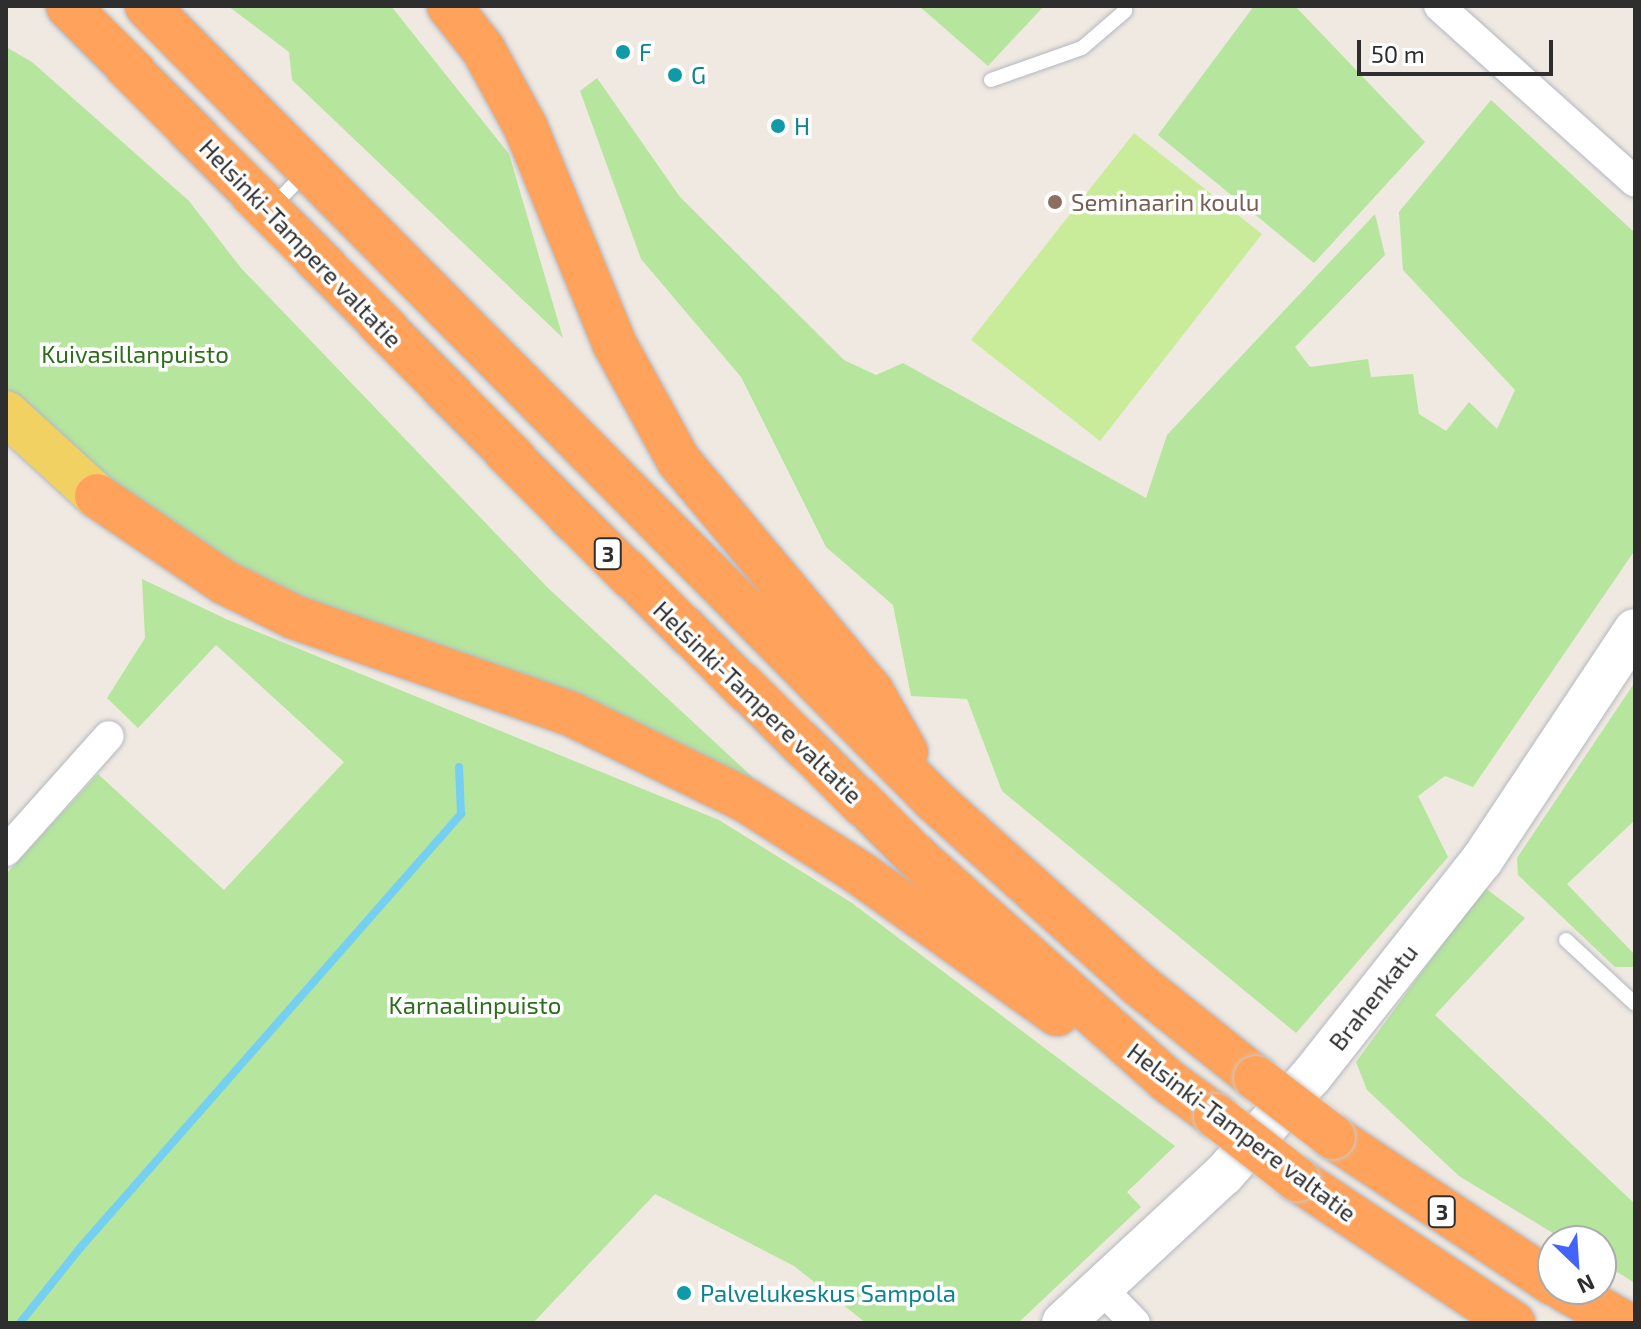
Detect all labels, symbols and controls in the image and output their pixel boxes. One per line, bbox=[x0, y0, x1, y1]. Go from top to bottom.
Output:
scale bar bbox=[1361, 24, 1557, 74]
place label: F bbox=[639, 38, 652, 66]
text: 50 m bbox=[1371, 39, 1425, 68]
marker: F bbox=[614, 43, 632, 61]
place label: G bbox=[691, 61, 706, 89]
marker: G bbox=[666, 66, 684, 84]
place label: H bbox=[794, 112, 810, 140]
marker: H bbox=[769, 117, 787, 135]
street label: Helsinki-Tampere valtatie bbox=[194, 133, 408, 353]
place label: Seminaarin koulu bbox=[1071, 188, 1259, 216]
marker: Seminaarin koulu bbox=[1046, 193, 1064, 211]
park label: Kuivasillanpuisto bbox=[41, 340, 229, 368]
road number: 3 bbox=[592, 536, 624, 572]
street label: Helsinki-Tampere valtatie bbox=[648, 595, 868, 809]
street label: Brahenkatu bbox=[1323, 938, 1423, 1056]
park label: Karnaalinpuisto bbox=[389, 991, 561, 1019]
street label: Helsinki-Tampere valtatie bbox=[1122, 1037, 1362, 1227]
road number: 3 bbox=[1426, 1194, 1458, 1230]
north arrow bbox=[1537, 1225, 1617, 1305]
text: N bbox=[1574, 1270, 1599, 1300]
place label: Palvelukeskus Sampola bbox=[700, 1279, 956, 1307]
marker: Palvelukeskus Sampola bbox=[675, 1284, 693, 1302]

